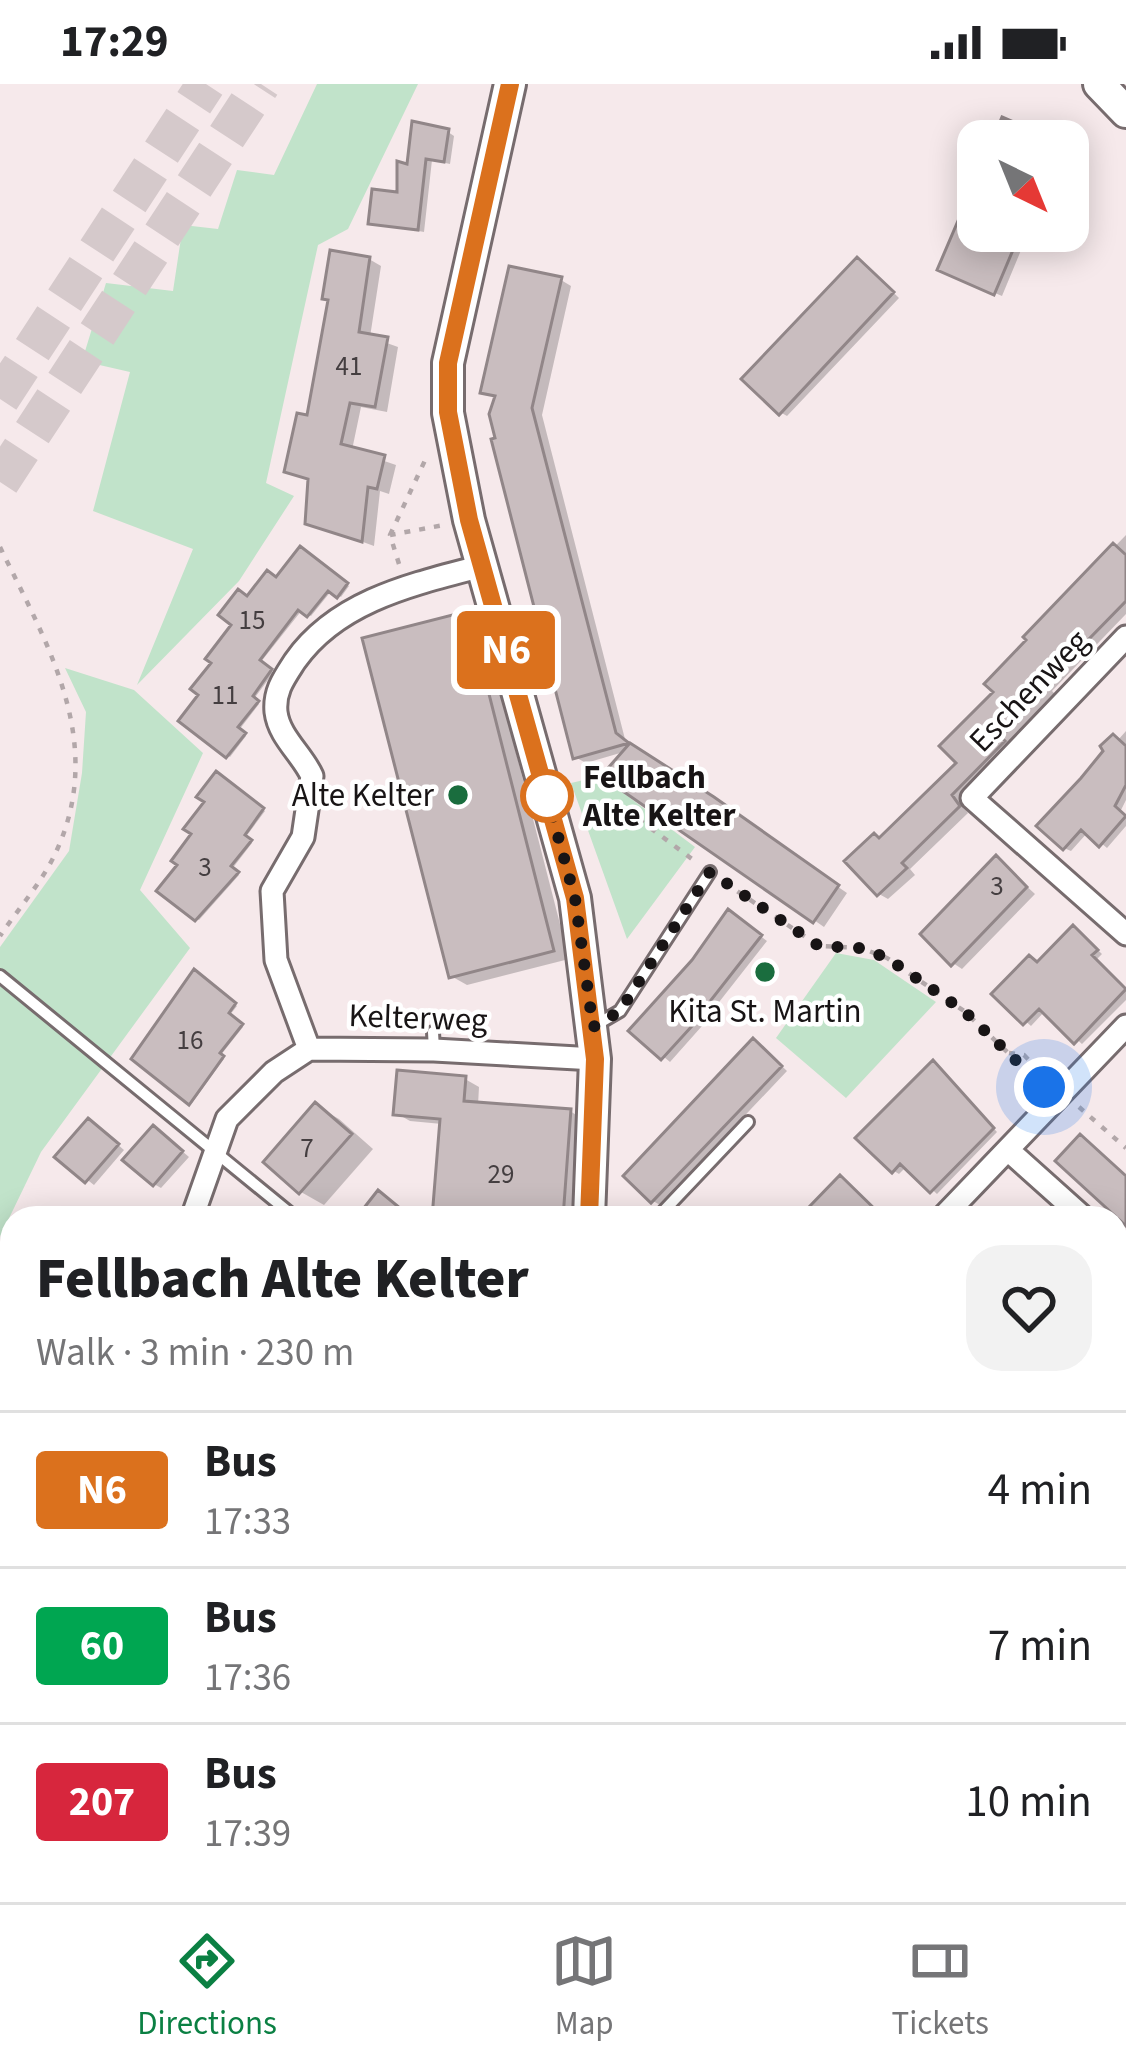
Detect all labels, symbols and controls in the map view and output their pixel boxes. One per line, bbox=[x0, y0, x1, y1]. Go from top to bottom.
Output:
text: 17:29 bbox=[60, 10, 169, 74]
north arrow bbox=[957, 120, 1089, 252]
map controls bbox=[957, 120, 1089, 252]
house number: 41 bbox=[336, 347, 362, 386]
house number: 15 bbox=[239, 601, 265, 640]
line badge: N6 bbox=[452, 611, 560, 689]
street label: Eschenweg bbox=[958, 619, 1100, 763]
text: N6 bbox=[481, 620, 531, 680]
house number: 11 bbox=[212, 676, 238, 715]
place label: Fellbach Alte Kelter bbox=[582, 754, 736, 839]
marker: Fellbach Alte Kelter bbox=[522, 771, 572, 821]
place label: Alte Kelter bbox=[292, 772, 435, 819]
marker: Alte Kelter bbox=[445, 782, 471, 808]
house number: 3 bbox=[198, 848, 212, 887]
house number: 3 bbox=[990, 867, 1004, 906]
marker: Kita St. Martin bbox=[752, 959, 778, 985]
place label: Kita St. Martin bbox=[668, 988, 862, 1035]
street label: Kelterweg bbox=[348, 992, 489, 1044]
house number: 16 bbox=[177, 1021, 203, 1060]
your location bbox=[1014, 1057, 1074, 1117]
house number: 7 bbox=[300, 1129, 314, 1168]
house number: 29 bbox=[488, 1155, 514, 1194]
text: Fellbach Alte Kelter bbox=[36, 1239, 529, 1320]
button: heart bbox=[966, 1245, 1092, 1371]
text: Walk · 3 min · 230 m bbox=[36, 1325, 354, 1381]
text: Bus bbox=[204, 1430, 277, 1494]
text: 4 min bbox=[988, 1458, 1092, 1522]
text: N6 bbox=[77, 1460, 127, 1520]
text: 17:33 bbox=[204, 1494, 291, 1550]
text: Bus bbox=[204, 1586, 277, 1650]
text: 7 min bbox=[988, 1614, 1092, 1678]
text: 60 bbox=[80, 1616, 124, 1676]
text: 17:36 bbox=[204, 1650, 291, 1706]
text: Bus bbox=[204, 1742, 277, 1806]
text: 10 min bbox=[965, 1770, 1092, 1834]
text: 207 bbox=[69, 1772, 135, 1832]
text: 17:39 bbox=[204, 1806, 291, 1862]
tab: Directions bbox=[137, 1928, 277, 2047]
tab: Map bbox=[551, 1928, 617, 2047]
tab: Tickets bbox=[892, 1928, 989, 2047]

